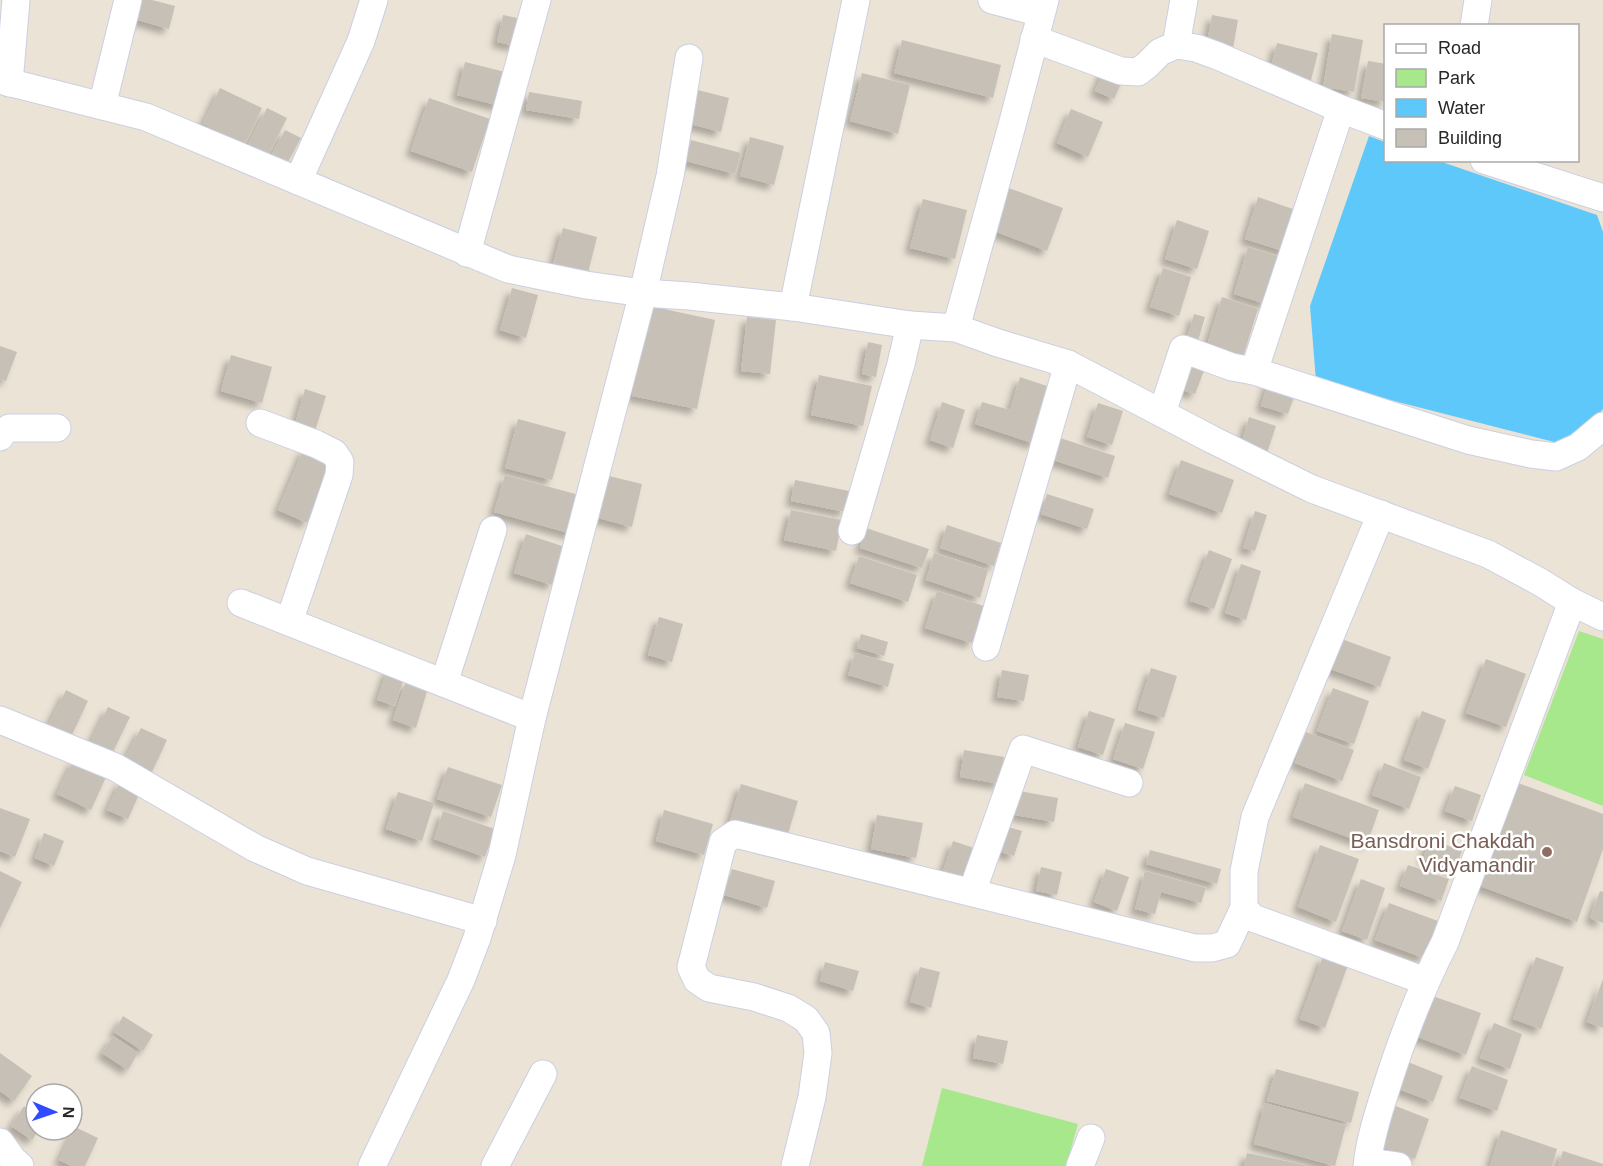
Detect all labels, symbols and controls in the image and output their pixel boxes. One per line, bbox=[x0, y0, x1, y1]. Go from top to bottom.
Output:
legend bbox=[1384, 24, 1579, 162]
text: Road bbox=[1438, 38, 1481, 58]
text: Park bbox=[1438, 68, 1476, 88]
text: Water bbox=[1438, 98, 1485, 118]
text: Building bbox=[1438, 128, 1502, 148]
place label: Bansdroni Chakdah Vidyamandir bbox=[1351, 829, 1535, 876]
marker: Bansdroni Chakdah Vidyamandir bbox=[1540, 845, 1554, 859]
north arrow bbox=[24, 1082, 84, 1142]
text: N bbox=[60, 1106, 77, 1119]

